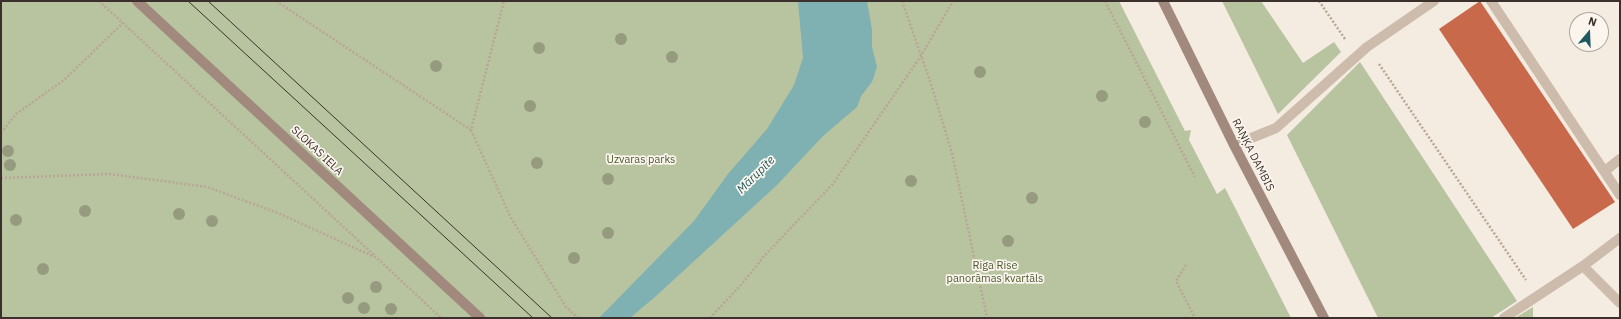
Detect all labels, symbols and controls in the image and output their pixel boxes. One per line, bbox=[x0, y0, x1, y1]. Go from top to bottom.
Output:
north arrow bbox=[1569, 12, 1609, 52]
text: N bbox=[1587, 14, 1599, 30]
street label: RAŅĶA DAMBIS bbox=[1229, 116, 1277, 194]
street label: SLOKAS IELA bbox=[288, 124, 346, 178]
park label: Uzvaras parks bbox=[607, 153, 675, 167]
water label: Mārupīte bbox=[734, 153, 778, 197]
park label: Riga Rise panorāmas kvartāls bbox=[947, 259, 1043, 285]

